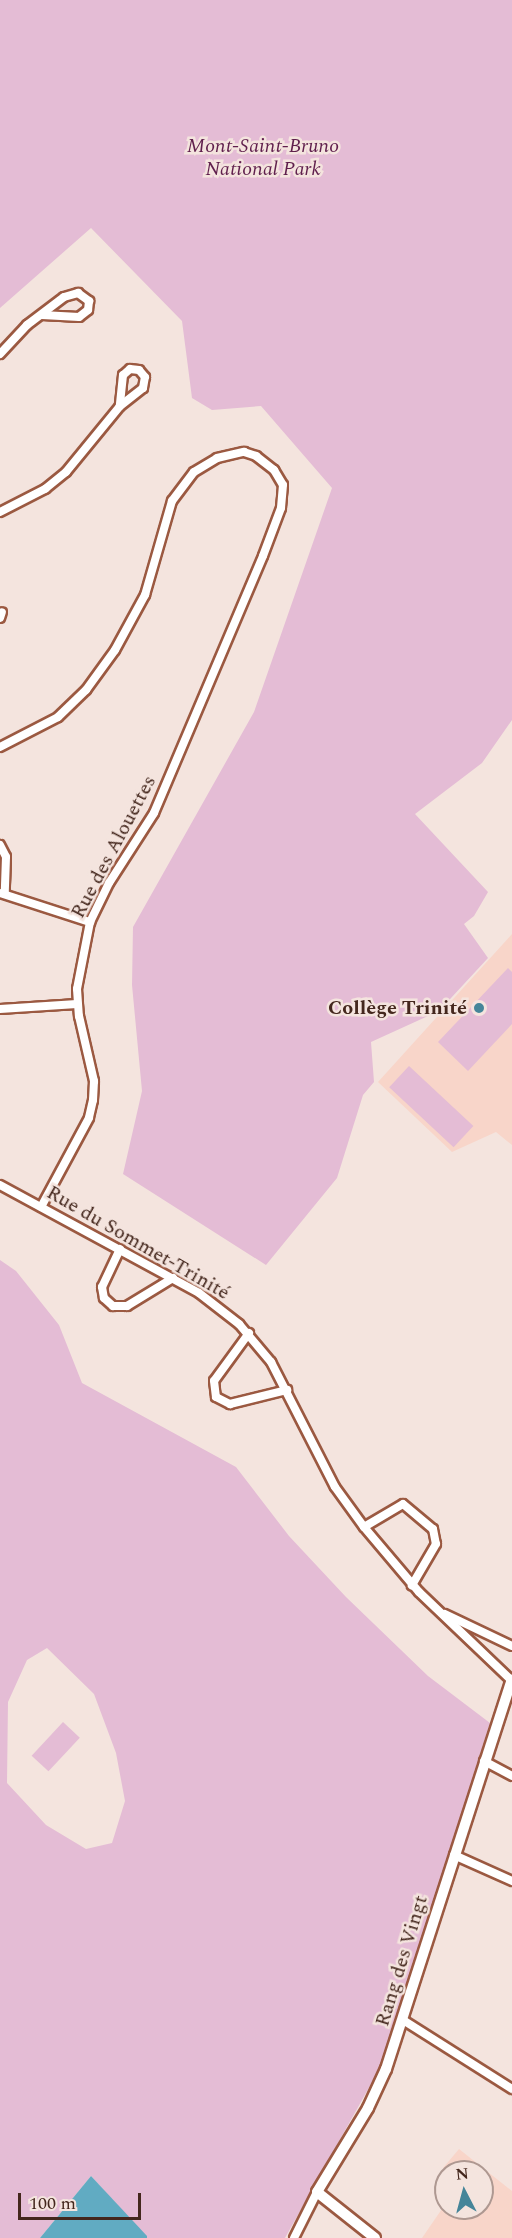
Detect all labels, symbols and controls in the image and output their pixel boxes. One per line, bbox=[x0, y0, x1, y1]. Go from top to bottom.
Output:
park label: Mont-Saint-Bruno National Park bbox=[187, 134, 339, 181]
street label: Rue des Alouettes bbox=[66, 771, 162, 923]
place label: Collège Trinité bbox=[328, 996, 467, 1020]
marker: Collège Trinité bbox=[472, 1001, 486, 1015]
street label: Rue du Sommet-Trinité bbox=[42, 1181, 234, 1305]
street label: Rang des Vingt bbox=[371, 1893, 433, 2029]
north arrow bbox=[434, 2160, 494, 2220]
text: N bbox=[455, 2161, 470, 2187]
scale bar bbox=[21, 2181, 144, 2219]
text: 100 m bbox=[29, 2190, 76, 2217]

